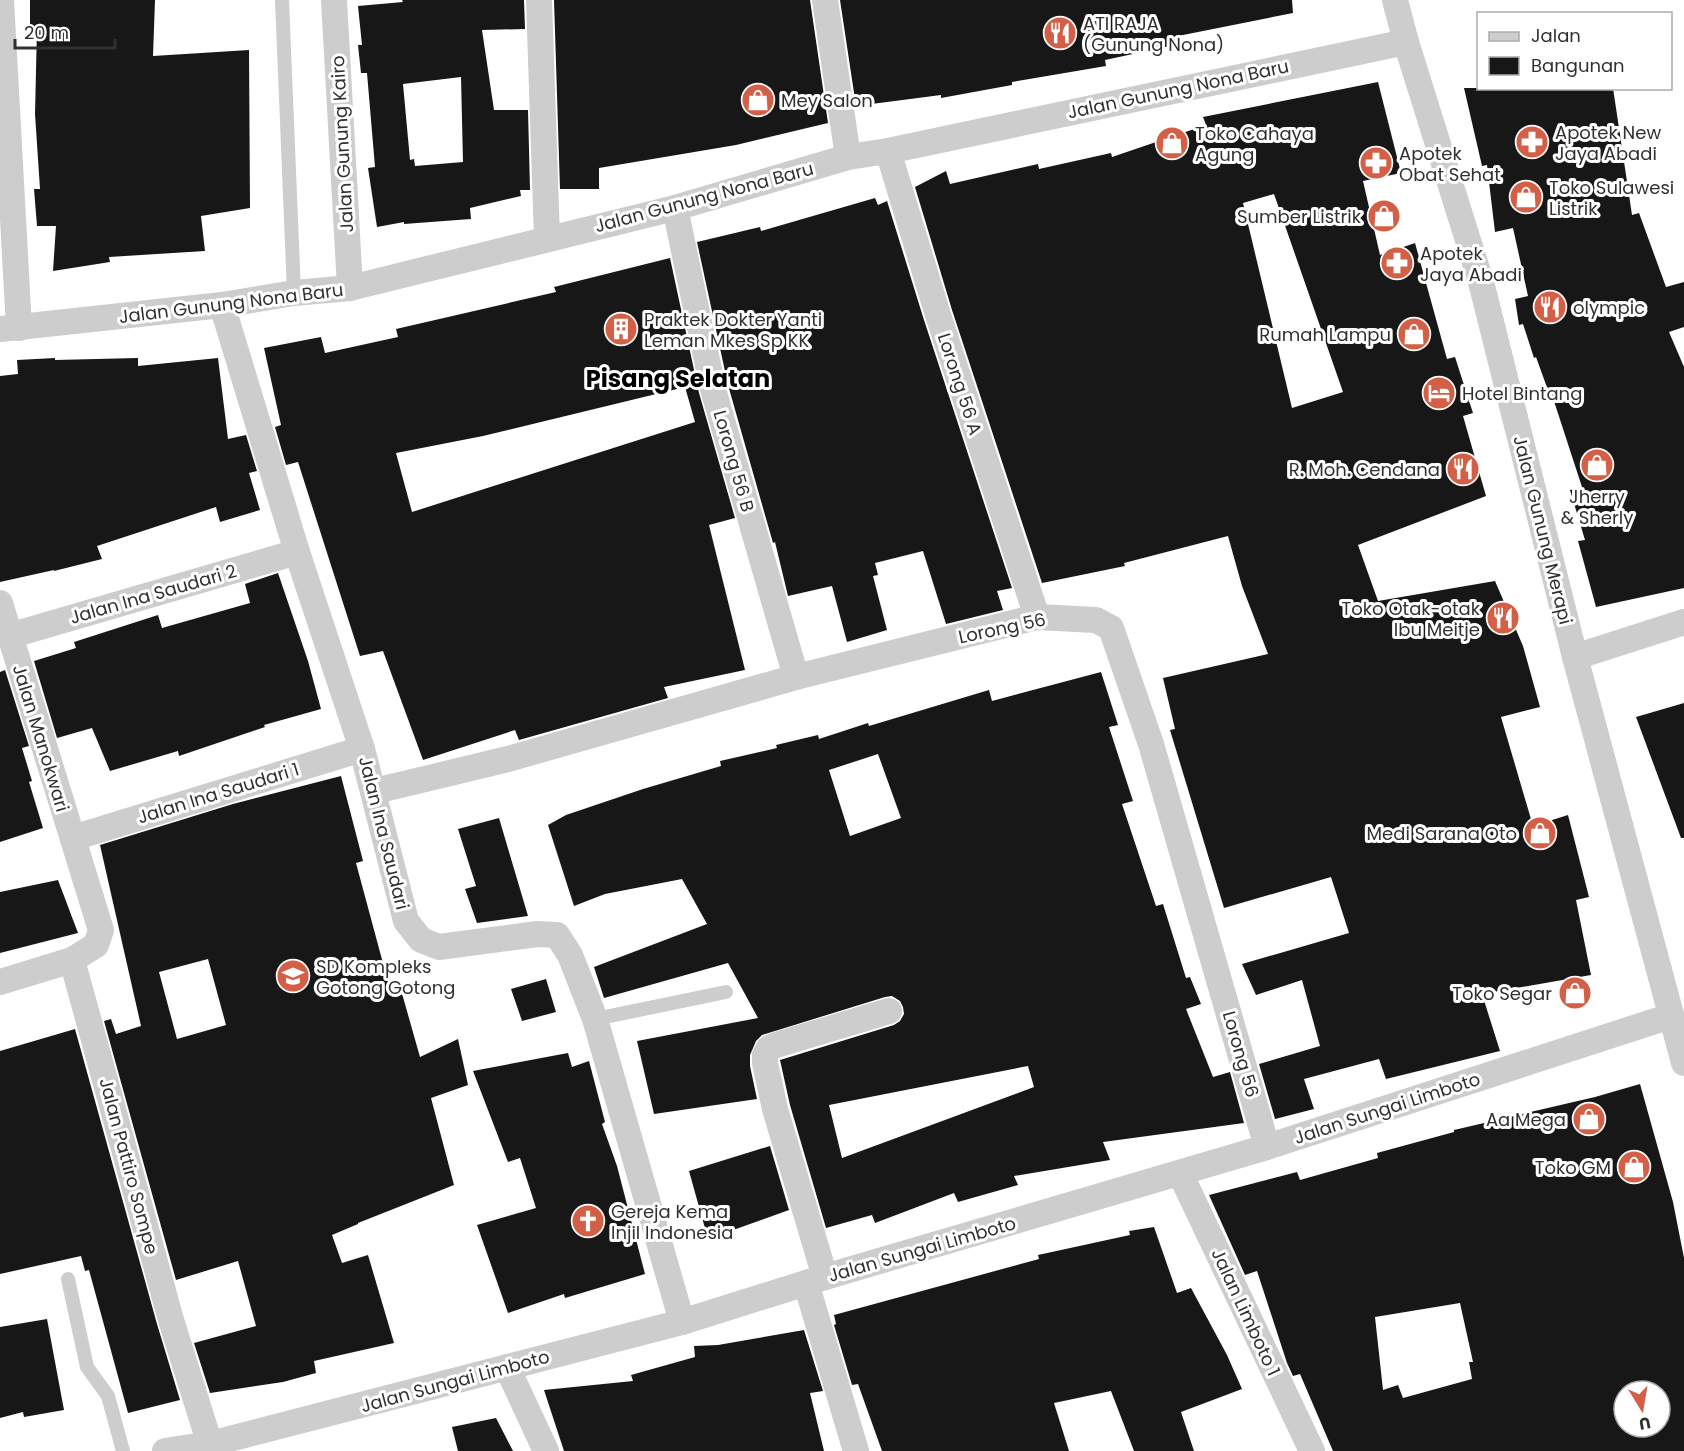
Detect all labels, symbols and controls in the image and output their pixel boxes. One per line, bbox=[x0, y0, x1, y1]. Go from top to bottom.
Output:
place label: ATI RAJA (Gunung Nona) bbox=[1083, 11, 1224, 57]
scale bar bbox=[15, 12, 116, 50]
legend bbox=[1477, 12, 1672, 90]
restaurant icon: ATI RAJA (Gunung Nona) bbox=[1042, 15, 1078, 51]
text: 20 m bbox=[24, 20, 69, 45]
text: Jalan bbox=[1531, 23, 1581, 48]
street label: Jalan Gunung Nona Baru bbox=[1065, 53, 1291, 125]
text: Bangunan bbox=[1531, 53, 1625, 78]
street label: Jalan Gunung Kairo bbox=[325, 55, 359, 233]
shop icon: Mey Salon bbox=[740, 82, 776, 118]
place label: Mey Salon bbox=[781, 88, 873, 113]
place label: Apotek New Jaya Abadi bbox=[1555, 120, 1661, 166]
place label: Toko Cahaya Agung bbox=[1195, 121, 1314, 167]
pharmacy icon: Apotek New Jaya Abadi bbox=[1514, 124, 1550, 160]
shop icon: Toko Cahaya Agung bbox=[1154, 125, 1190, 161]
place label: Apotek Obat Sehat bbox=[1399, 141, 1501, 187]
pharmacy icon: Apotek Obat Sehat bbox=[1358, 145, 1394, 181]
street label: Jalan Gunung Nona Baru bbox=[592, 156, 816, 238]
place label: Toko Sulawesi Listrik bbox=[1549, 175, 1674, 221]
shop icon: Toko Sulawesi Listrik bbox=[1508, 179, 1544, 215]
shop icon: Sumber Listrik bbox=[1366, 198, 1402, 234]
place label: Sumber Listrik bbox=[1237, 204, 1362, 229]
place label: Apotek Jaya Abadi bbox=[1420, 241, 1522, 287]
pharmacy icon: Apotek Jaya Abadi bbox=[1379, 245, 1415, 281]
street label: Jalan Gunung Nona Baru bbox=[117, 277, 345, 329]
restaurant icon: olympic bbox=[1532, 289, 1568, 325]
place label: olympic bbox=[1573, 295, 1645, 320]
place label: Praktek Dokter Yanti Leman Mkes Sp KK bbox=[644, 307, 822, 353]
building icon: Praktek Dokter Yanti Leman Mkes Sp KK bbox=[603, 311, 639, 347]
shop icon: Rumah Lampu bbox=[1396, 316, 1432, 352]
place label: Rumah Lampu bbox=[1259, 322, 1391, 347]
street label: Lorong 56 A bbox=[932, 330, 988, 438]
district label: Pisang Selatan bbox=[586, 362, 770, 395]
hotel icon: Hotel Bintang bbox=[1421, 375, 1457, 411]
place label: Hotel Bintang bbox=[1462, 381, 1582, 406]
street label: Lorong 56 B bbox=[708, 407, 760, 515]
street label: Jalan Gunung Merapi bbox=[1507, 433, 1579, 627]
shop icon: Jherry & Sherly bbox=[1579, 447, 1615, 483]
restaurant icon: R. Moh. Cendana bbox=[1445, 451, 1481, 487]
place label: R. Moh. Cendana bbox=[1289, 457, 1440, 482]
place label: Jherry & Sherly bbox=[1561, 484, 1633, 530]
street label: Jalan Ina Saudari 2 bbox=[67, 558, 239, 630]
place label: Toko Otak-otak Ibu Meitje bbox=[1342, 596, 1481, 642]
restaurant icon: Toko Otak-otak Ibu Meitje bbox=[1485, 600, 1521, 636]
street label: Lorong 56 bbox=[956, 607, 1048, 649]
street label: Jalan Manokwari bbox=[7, 661, 75, 815]
street label: Jalan Ina Saudari bbox=[353, 754, 415, 912]
street label: Jalan Ina Saudari 1 bbox=[134, 757, 302, 829]
shop icon: Medi Sarana Oto bbox=[1522, 815, 1558, 851]
place label: Medi Sarana Oto bbox=[1367, 821, 1517, 846]
place label: SD Kompleks Gotong Gotong bbox=[316, 954, 455, 1000]
school or university icon: SD Kompleks Gotong Gotong bbox=[275, 958, 311, 994]
shop icon: Toko Segar bbox=[1557, 975, 1593, 1011]
place label: Toko Segar bbox=[1452, 981, 1552, 1006]
street label: Lorong 56 bbox=[1217, 1008, 1265, 1100]
street label: Jalan Sungai Limboto bbox=[1291, 1066, 1483, 1150]
street label: Jalan Pattiro Sompe bbox=[93, 1075, 165, 1257]
shop icon: Aa Mega bbox=[1571, 1101, 1607, 1137]
place label: Aa Mega bbox=[1486, 1107, 1566, 1132]
shop icon: Toko GM bbox=[1616, 1149, 1652, 1185]
place label: Toko GM bbox=[1535, 1155, 1611, 1180]
place label: Gereja Kema Injil Indonesia bbox=[611, 1199, 733, 1245]
church icon: Gereja Kema Injil Indonesia bbox=[570, 1203, 606, 1239]
street label: Jalan Sungai Limboto bbox=[825, 1210, 1019, 1288]
street label: Jalan Limboto 1 bbox=[1206, 1244, 1286, 1380]
street label: Jalan Sungai Limboto bbox=[358, 1344, 552, 1418]
north arrow bbox=[1612, 1379, 1672, 1439]
text: U bbox=[1637, 1411, 1652, 1436]

